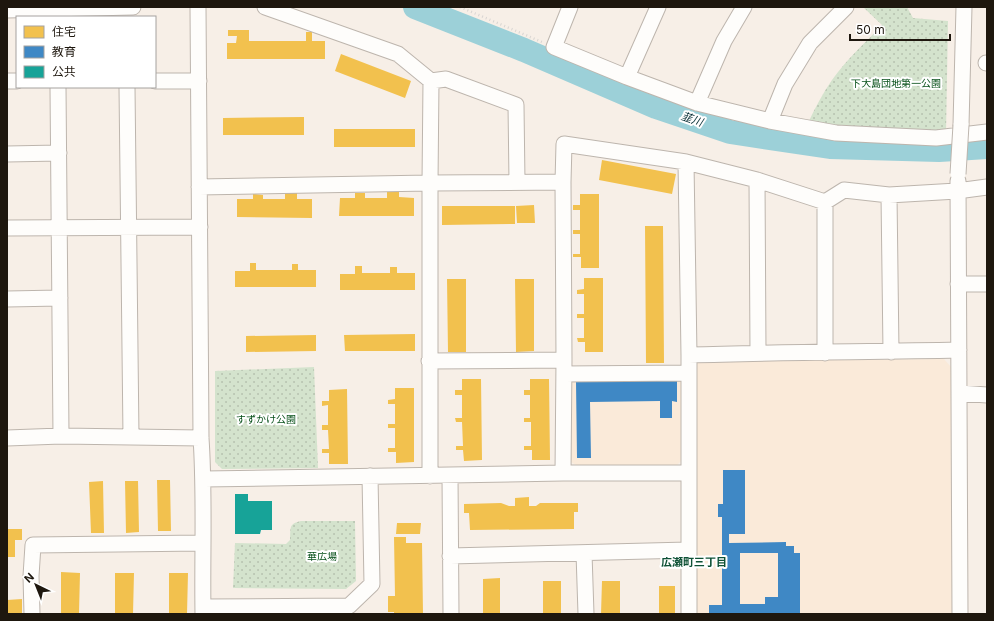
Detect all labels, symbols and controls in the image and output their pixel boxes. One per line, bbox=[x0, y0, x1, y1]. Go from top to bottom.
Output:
legend bbox=[16, 16, 156, 88]
scale bar bbox=[850, 16, 950, 42]
text: 50 m bbox=[856, 22, 885, 37]
text: 住宅 bbox=[52, 24, 76, 39]
text: 教育 bbox=[52, 44, 76, 59]
text: 公共 bbox=[52, 64, 76, 79]
park label: 下大島団地第一公園 bbox=[851, 77, 941, 89]
water label: 韮川 bbox=[679, 109, 706, 130]
park label: すずかけ公園 bbox=[236, 413, 296, 425]
park label: 華広場 bbox=[307, 550, 337, 562]
district label: 広瀬町三丁目 bbox=[661, 555, 727, 569]
north arrow bbox=[16, 565, 56, 605]
text: N bbox=[21, 570, 37, 586]

